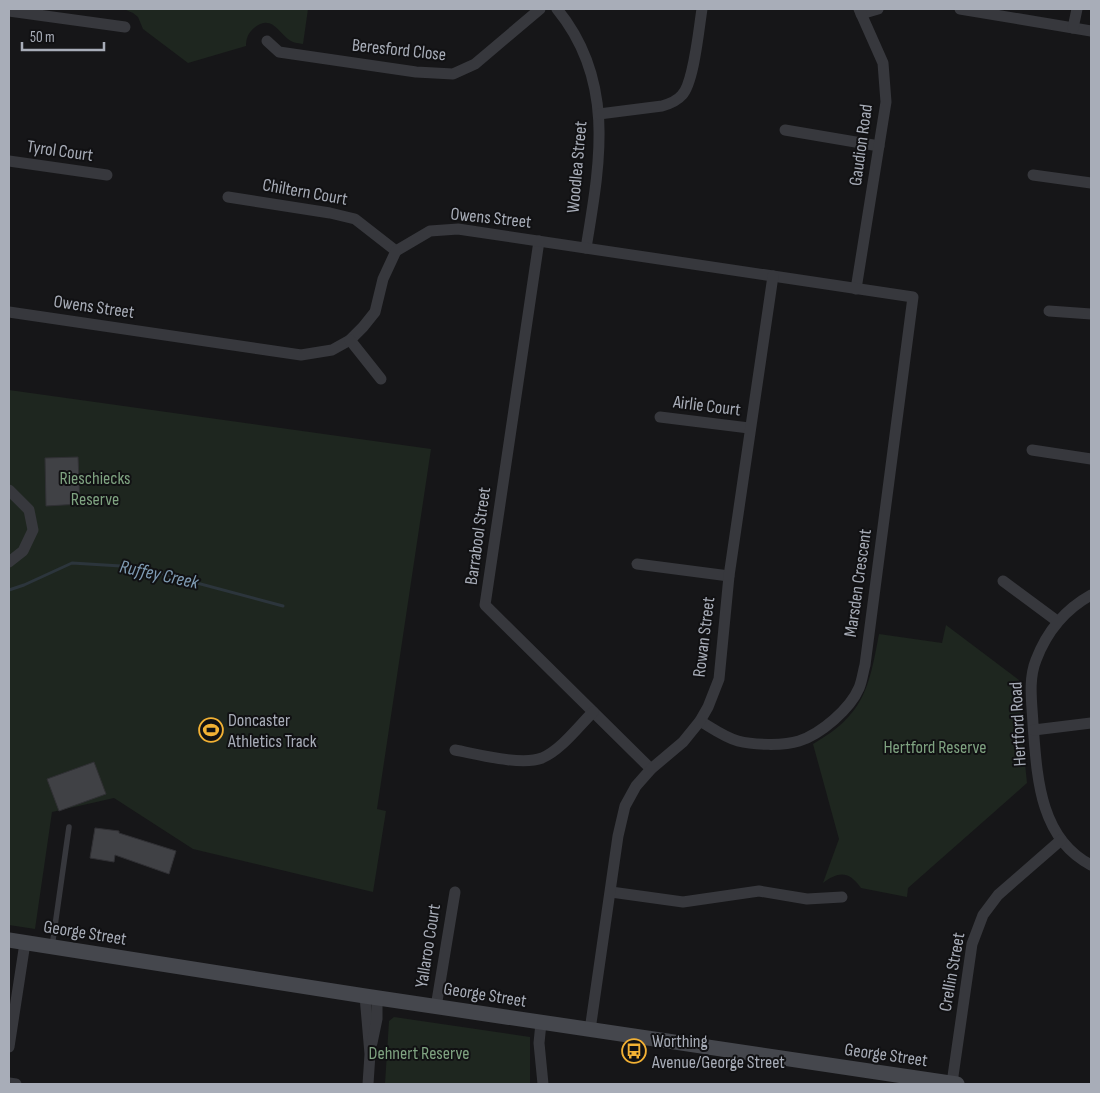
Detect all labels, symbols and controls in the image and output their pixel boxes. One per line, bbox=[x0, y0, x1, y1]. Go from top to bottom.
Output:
scale bar bbox=[22, 20, 105, 52]
text: 50 m bbox=[30, 28, 55, 47]
street label: Beresford Close bbox=[351, 35, 447, 65]
street label: Gaudion Road bbox=[845, 103, 877, 187]
street label: Woodlea Street bbox=[563, 120, 592, 214]
street label: Tyrol Court bbox=[26, 136, 95, 166]
street label: Chiltern Court bbox=[261, 174, 350, 210]
street label: Owens Street bbox=[450, 203, 533, 233]
street label: Owens Street bbox=[52, 291, 136, 323]
street label: Airlie Court bbox=[671, 391, 742, 421]
park label: Rieschiecks Reserve bbox=[59, 468, 131, 510]
street label: Barrabool Street bbox=[461, 485, 495, 586]
street label: Marsden Crescent bbox=[840, 527, 876, 639]
water label: Ruffey Creek bbox=[117, 555, 201, 595]
street label: Rowan Street bbox=[689, 595, 719, 678]
street label: Hertford Road bbox=[1005, 681, 1031, 767]
place label: Doncaster Athletics Track bbox=[227, 710, 317, 752]
sports icon: Doncaster Athletics Track bbox=[198, 717, 224, 743]
park label: Hertford Reserve bbox=[883, 737, 987, 758]
street label: Yallaroo Court bbox=[411, 902, 445, 989]
street label: George Street bbox=[42, 916, 128, 950]
street label: Crellin Street bbox=[935, 930, 969, 1013]
street label: George Street bbox=[442, 978, 528, 1012]
place label: Worthing Avenue/George Street bbox=[651, 1031, 785, 1073]
bus stop icon: Worthing Avenue/George Street bbox=[621, 1038, 647, 1064]
street label: George Street bbox=[843, 1039, 929, 1071]
park label: Dehnert Reserve bbox=[369, 1043, 469, 1064]

